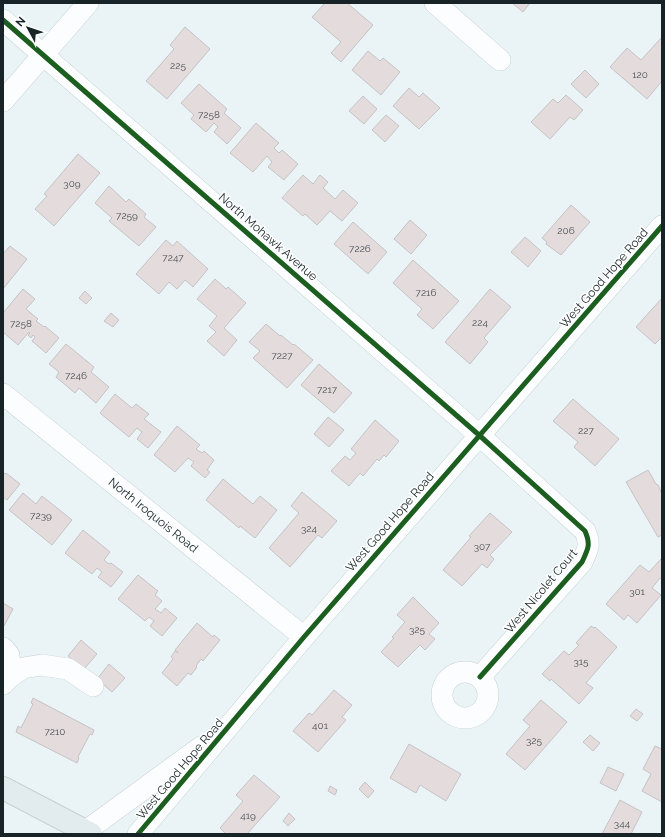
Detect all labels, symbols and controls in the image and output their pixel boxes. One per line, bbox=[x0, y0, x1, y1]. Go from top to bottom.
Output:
north arrow bbox=[8, 8, 48, 48]
text: N bbox=[13, 14, 28, 29]
house number: 225 bbox=[170, 60, 186, 71]
house number: 120 bbox=[632, 69, 648, 80]
house number: 7258 bbox=[198, 109, 220, 120]
house number: 309 bbox=[63, 178, 81, 189]
street label: North Mohawk Avenue bbox=[216, 190, 320, 284]
house number: 7259 bbox=[116, 210, 138, 221]
house number: 206 bbox=[557, 225, 575, 236]
street label: West Good Hope Road bbox=[557, 225, 651, 331]
house number: 7226 bbox=[349, 243, 371, 254]
house number: 7247 bbox=[162, 252, 184, 263]
house number: 7216 bbox=[416, 287, 436, 298]
house number: 224 bbox=[472, 317, 488, 328]
house number: 7258 bbox=[10, 318, 32, 329]
house number: 7227 bbox=[271, 350, 293, 361]
house number: 7246 bbox=[65, 370, 87, 381]
house number: 7217 bbox=[317, 384, 338, 395]
house number: 227 bbox=[578, 425, 595, 436]
street label: West Good Hope Road bbox=[343, 469, 437, 575]
street label: North Iroquois Road bbox=[106, 475, 201, 555]
house number: 7239 bbox=[30, 510, 52, 521]
house number: 324 bbox=[301, 523, 318, 534]
house number: 307 bbox=[474, 541, 491, 552]
street label: West Nicolet Court bbox=[502, 546, 580, 636]
house number: 301 bbox=[629, 586, 646, 597]
house number: 325 bbox=[409, 624, 426, 635]
house number: 315 bbox=[573, 656, 589, 667]
street label: West Good Hope Road bbox=[134, 716, 226, 822]
house number: 401 bbox=[312, 720, 329, 731]
house number: 7210 bbox=[45, 726, 65, 737]
house number: 325 bbox=[526, 735, 543, 746]
house number: 419 bbox=[240, 810, 256, 821]
house number: 344 bbox=[614, 818, 631, 829]

